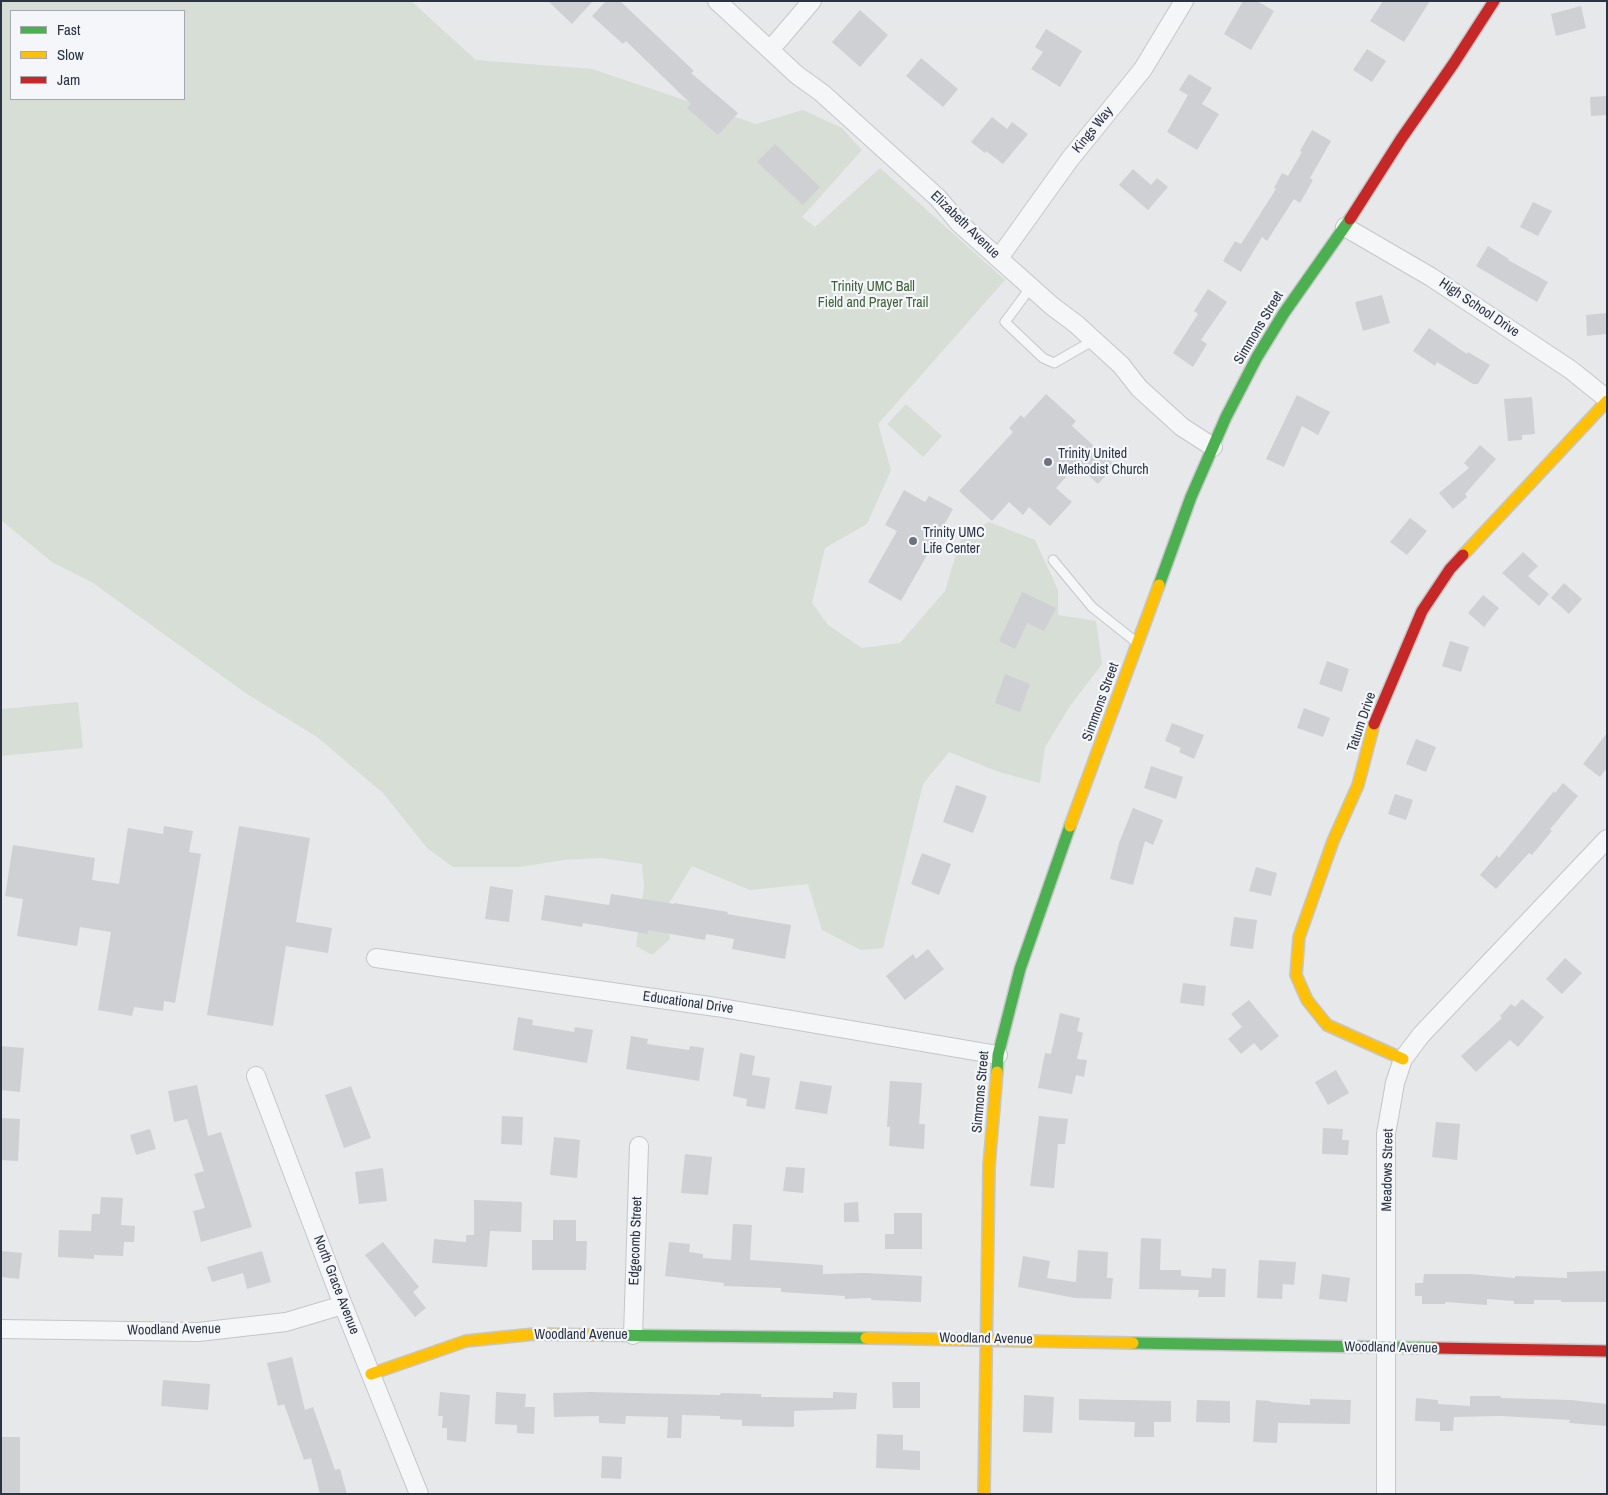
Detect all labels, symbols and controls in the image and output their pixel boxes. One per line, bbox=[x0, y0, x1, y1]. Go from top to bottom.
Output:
legend bbox=[10, 10, 185, 100]
text: Fast bbox=[57, 19, 80, 40]
text: Slow bbox=[57, 44, 84, 65]
text: Jam bbox=[57, 69, 80, 90]
street label: Kings Way bbox=[1069, 103, 1117, 157]
street label: Elizabeth Avenue bbox=[927, 188, 1003, 262]
street label: High School Drive bbox=[1436, 275, 1522, 341]
park label: Trinity UMC Ball Field and Prayer Trail bbox=[818, 279, 928, 312]
street label: Simmons Street bbox=[1231, 288, 1287, 368]
place label: Trinity United Methodist Church bbox=[1058, 446, 1149, 478]
marker: Trinity United Methodist Church bbox=[1042, 456, 1054, 468]
place label: Trinity UMC Life Center bbox=[923, 525, 984, 558]
marker: Trinity UMC Life Center bbox=[907, 535, 919, 547]
street label: Simmons Street bbox=[1079, 660, 1123, 744]
street label: Tatum Drive bbox=[1344, 690, 1380, 754]
street label: Educational Drive bbox=[642, 988, 734, 1018]
street label: Simmons Street bbox=[969, 1050, 993, 1134]
street label: Meadows Street bbox=[1379, 1128, 1397, 1212]
street label: Edgecomb Street bbox=[626, 1196, 646, 1286]
street label: North Grace Avenue bbox=[309, 1233, 363, 1337]
street label: Woodland Avenue bbox=[127, 1321, 221, 1339]
street label: Woodland Avenue bbox=[534, 1327, 628, 1343]
street label: Woodland Avenue bbox=[939, 1330, 1033, 1348]
street label: Woodland Avenue bbox=[1344, 1339, 1438, 1357]

